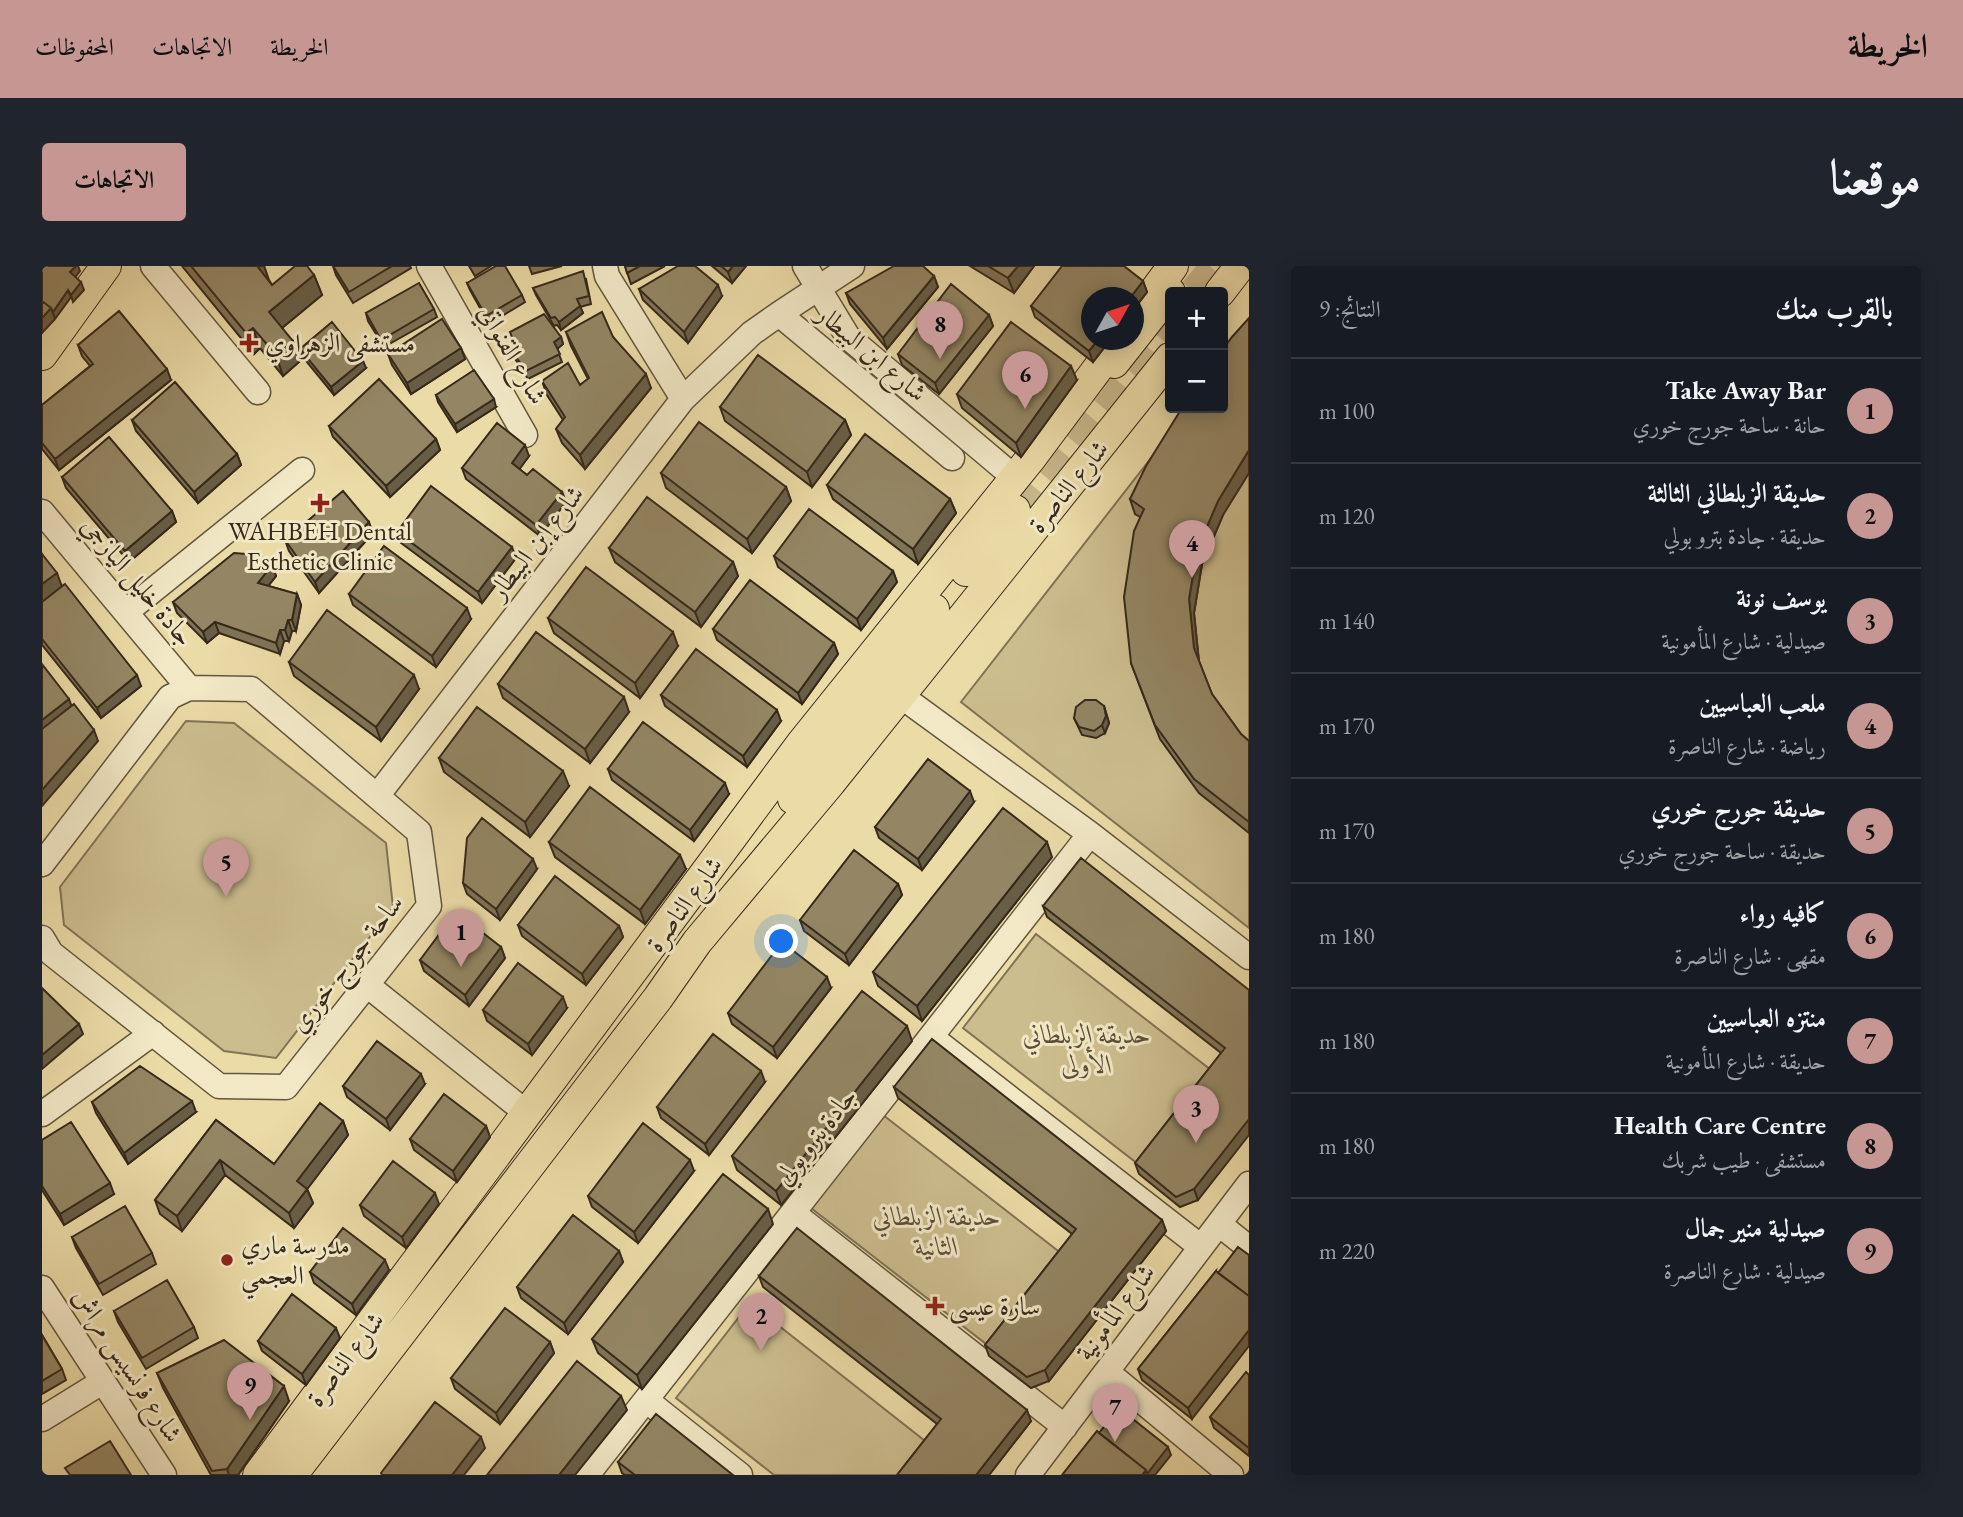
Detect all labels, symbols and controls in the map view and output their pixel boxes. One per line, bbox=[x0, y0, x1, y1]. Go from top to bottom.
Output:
text: الخريطة bbox=[1848, 24, 1928, 67]
text: المحفوظات bbox=[35, 31, 114, 62]
text: الاتجاهات bbox=[152, 31, 232, 62]
text: الخريطة bbox=[270, 31, 329, 62]
button: الاتجاهات bbox=[42, 143, 186, 221]
text: موقعنا bbox=[1829, 145, 1921, 209]
north arrow bbox=[1081, 287, 1144, 350]
map controls bbox=[1165, 287, 1228, 413]
button: + bbox=[1165, 287, 1228, 350]
text: بالقرب منك bbox=[1775, 289, 1893, 328]
text: النتائج: 9 bbox=[1319, 294, 1381, 324]
street label: شارع ابن البيطار bbox=[804, 295, 934, 413]
street label: شارع القنواتي bbox=[466, 298, 555, 413]
pin: 8 bbox=[917, 301, 963, 359]
place label: مستشفى الزهراوي bbox=[265, 326, 415, 364]
marker: مستشفى الزهراوي bbox=[239, 333, 259, 353]
button: − bbox=[1165, 350, 1228, 413]
pin: 6 bbox=[1002, 351, 1048, 409]
text: Take Away Bar bbox=[1665, 373, 1826, 407]
text: 100 m bbox=[1319, 396, 1375, 426]
text: 1 bbox=[1864, 396, 1876, 426]
text: حانة · ساحة جورج خوري bbox=[1633, 410, 1826, 440]
street label: شارع الناصرة bbox=[1020, 432, 1120, 543]
text: حديقة الزبلطاني الثالثة bbox=[1647, 476, 1826, 510]
street label: شارع إبن البيطار bbox=[479, 478, 595, 612]
marker: WAHBEH Dental Esthetic Clinic bbox=[310, 493, 330, 513]
text: 120 m bbox=[1319, 501, 1375, 531]
text: 2 bbox=[1864, 501, 1876, 531]
street label: جادة خليل اليازجي bbox=[70, 509, 202, 656]
place label: WAHBEH Dental Esthetic Clinic bbox=[228, 514, 412, 578]
pin: 4 bbox=[1169, 520, 1215, 578]
text: حديقة · جادة بترو بولي bbox=[1663, 521, 1826, 551]
text: يوسف نونة bbox=[1736, 581, 1826, 615]
text: 140 m bbox=[1319, 606, 1375, 636]
text: 3 bbox=[1864, 606, 1876, 636]
text: صيدلية · شارع المأمونية bbox=[1661, 626, 1826, 656]
text: ملعب العباسيين bbox=[1699, 686, 1826, 720]
text: 170 m bbox=[1319, 711, 1375, 741]
text: 4 bbox=[1864, 711, 1876, 741]
text: رياضة · شارع الناصرة bbox=[1668, 731, 1826, 761]
text: حديقة جورج خوري bbox=[1651, 791, 1826, 825]
text: 170 m bbox=[1319, 816, 1375, 846]
text: 5 bbox=[1864, 816, 1876, 846]
text: حديقة · ساحة جورج خوري bbox=[1618, 836, 1826, 866]
pin: 5 bbox=[203, 839, 249, 897]
street label: شارع الناصرة bbox=[638, 849, 734, 962]
street label: ساحة جورج خوري bbox=[281, 887, 416, 1043]
text: كافيه رواء bbox=[1740, 896, 1826, 930]
pin: 1 bbox=[438, 909, 484, 967]
text: 180 m bbox=[1319, 921, 1375, 951]
text: 6 bbox=[1864, 921, 1876, 951]
your location bbox=[764, 924, 798, 958]
text: مقهى · شارع الناصرة bbox=[1674, 941, 1826, 971]
text: منتزه العباسيين bbox=[1707, 1001, 1826, 1035]
park label: حديقة الزبلطاني الأولى bbox=[1023, 1017, 1151, 1081]
text: 180 m bbox=[1319, 1026, 1375, 1056]
text: 7 bbox=[1864, 1026, 1876, 1056]
text: حديقة · شارع المأمونية bbox=[1666, 1046, 1826, 1076]
street label: جادة بترو بولي bbox=[766, 1080, 868, 1195]
pin: 3 bbox=[1173, 1085, 1219, 1143]
text: Health Care Centre bbox=[1614, 1108, 1826, 1142]
text: 180 m bbox=[1319, 1131, 1375, 1161]
text: 8 bbox=[1864, 1131, 1876, 1161]
text: مستشفى · طيب شربك bbox=[1661, 1145, 1826, 1175]
park label: حديقة الزبلطاني الثانية bbox=[873, 1199, 1001, 1263]
text: صيدلية منير جمال bbox=[1685, 1211, 1826, 1245]
place label: مدرسة ماري العجمي bbox=[241, 1228, 350, 1300]
text: 220 m bbox=[1319, 1236, 1375, 1266]
text: 9 bbox=[1864, 1236, 1876, 1266]
marker: مدرسة ماري العجمي bbox=[219, 1252, 235, 1268]
street label: شارع المأمونية bbox=[1067, 1256, 1167, 1370]
text: صيدلية · شارع الناصرة bbox=[1663, 1256, 1826, 1286]
street label: شارع فرنسيس مراش bbox=[61, 1281, 191, 1452]
place label: سارة عيسى bbox=[949, 1289, 1040, 1325]
pin: 2 bbox=[738, 1293, 784, 1351]
marker: سارة عيسى bbox=[927, 1298, 943, 1314]
street label: شارع الناصرة bbox=[298, 1305, 396, 1416]
pin: 9 bbox=[227, 1362, 273, 1420]
pin: 7 bbox=[1092, 1384, 1138, 1442]

